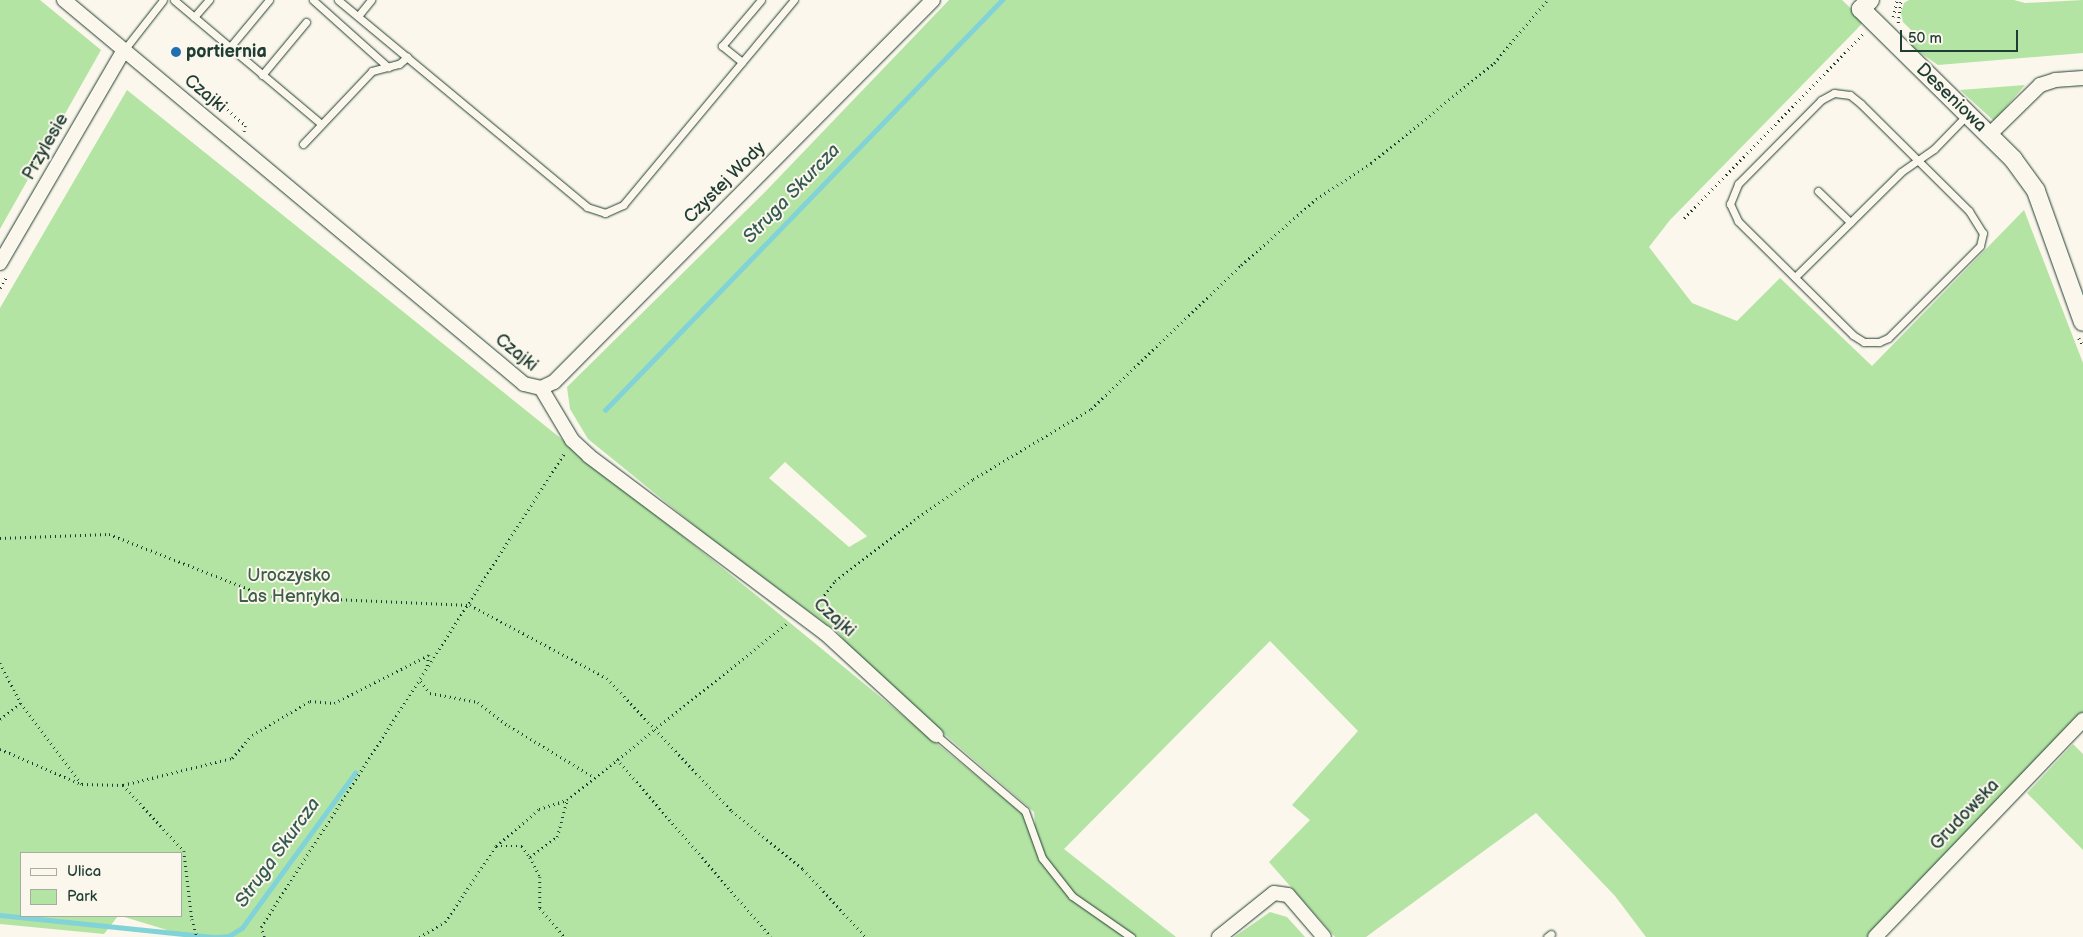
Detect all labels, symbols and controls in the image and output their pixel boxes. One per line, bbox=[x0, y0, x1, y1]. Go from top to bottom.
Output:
scale bar bbox=[1903, 20, 2020, 52]
text: 50 m bbox=[1908, 29, 1942, 48]
place label: portiernia bbox=[186, 41, 267, 63]
marker: portiernia bbox=[170, 46, 182, 58]
street label: Deseniowa bbox=[1911, 59, 1991, 137]
street label: Czajki bbox=[179, 70, 231, 118]
street label: Przylesie bbox=[18, 110, 74, 184]
street label: Czystej Wody bbox=[679, 137, 771, 229]
water label: Struga Skurcza bbox=[739, 139, 845, 249]
street label: Czajki bbox=[490, 329, 542, 377]
park label: Uroczysko Las Henryka bbox=[238, 566, 340, 608]
street label: Czajki bbox=[809, 594, 859, 642]
street label: Grudowska bbox=[1926, 775, 2004, 855]
water label: Struga Skurcza bbox=[230, 794, 326, 912]
legend bbox=[20, 852, 182, 917]
text: Ulica bbox=[67, 862, 101, 881]
text: Park bbox=[67, 887, 97, 906]

